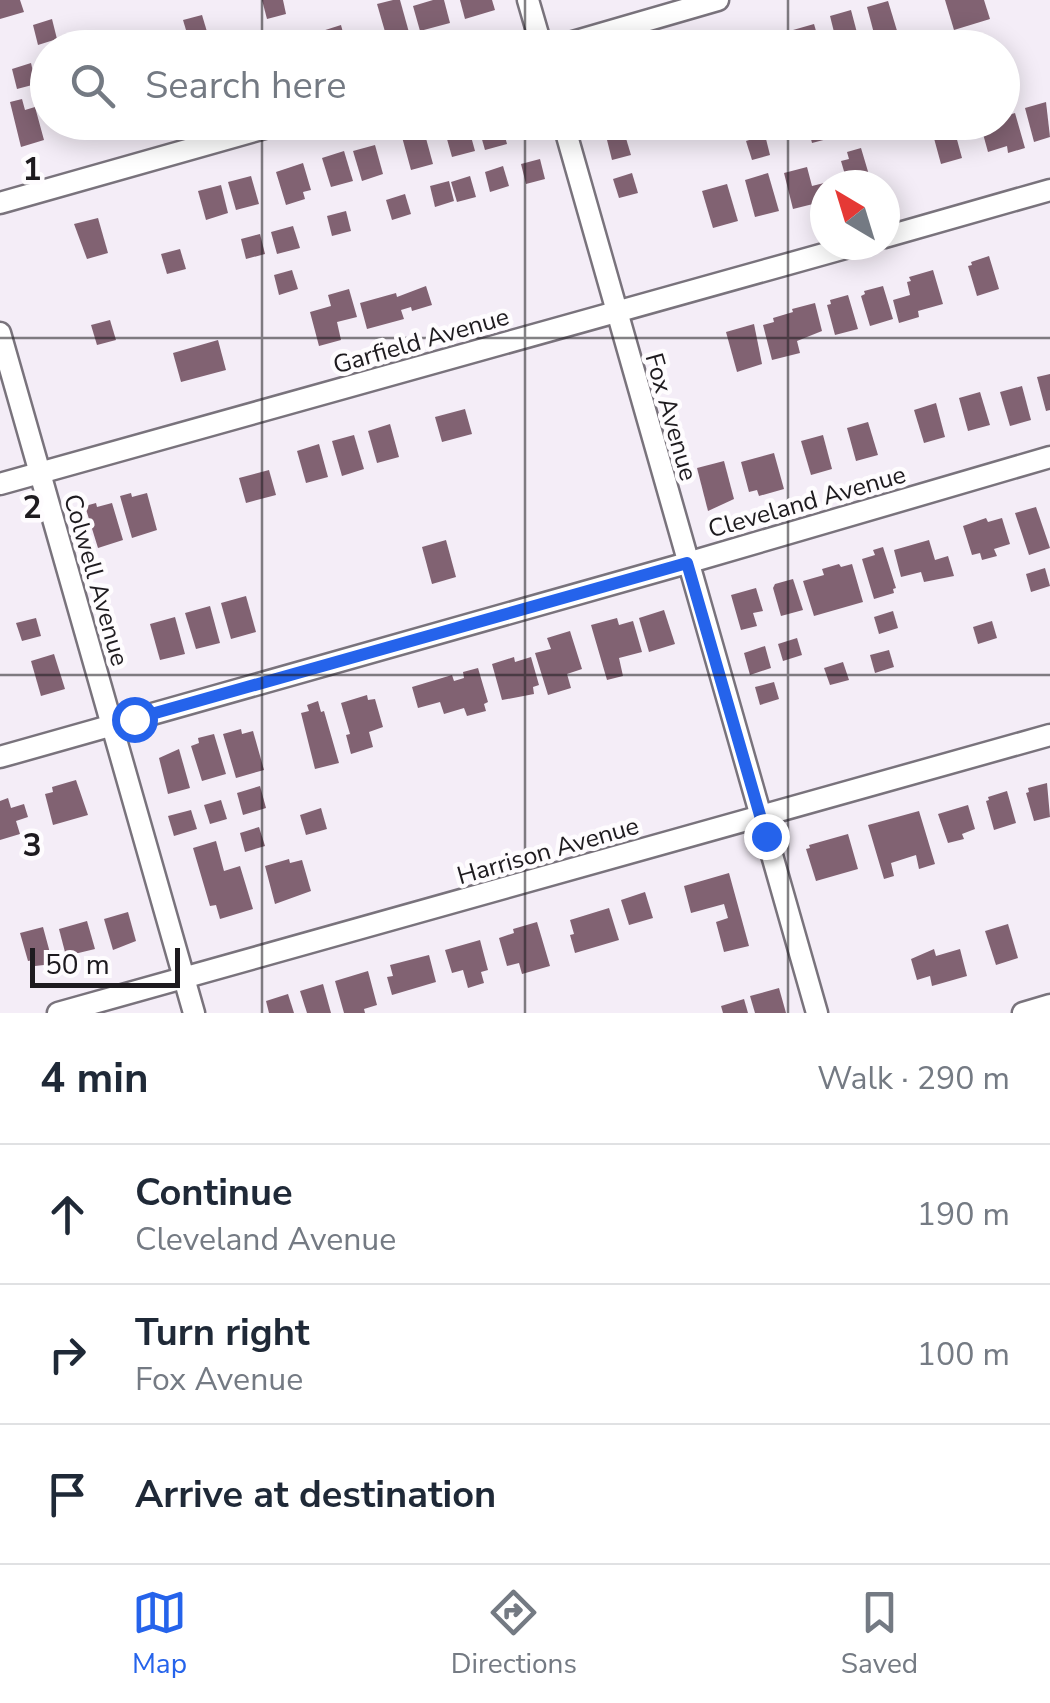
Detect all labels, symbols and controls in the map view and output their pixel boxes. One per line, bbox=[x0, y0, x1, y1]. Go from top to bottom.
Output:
search box bbox=[30, 30, 1020, 140]
icon: search bbox=[65, 58, 120, 113]
text: Search here bbox=[145, 60, 346, 111]
text: 1 bbox=[22, 148, 42, 191]
north arrow bbox=[810, 170, 900, 260]
street label: Garfield Avenue bbox=[329, 300, 513, 382]
street label: Fox Avenue bbox=[637, 349, 705, 485]
street label: Cleveland Avenue bbox=[704, 458, 910, 546]
text: 2 bbox=[22, 486, 42, 529]
street label: Colwell Avenue bbox=[55, 490, 137, 670]
route start bbox=[112, 697, 158, 743]
street label: Harrison Avenue bbox=[453, 809, 643, 893]
route end bbox=[744, 814, 790, 860]
text: 3 bbox=[22, 824, 42, 867]
scale bar bbox=[30, 943, 180, 988]
text: 50 m bbox=[45, 946, 110, 984]
text: 4 min bbox=[40, 1050, 149, 1107]
text: Walk · 290 m bbox=[817, 1057, 1010, 1100]
text: Continue bbox=[135, 1167, 293, 1218]
icon: ahead bbox=[40, 1187, 95, 1242]
text: 190 m bbox=[917, 1193, 1010, 1236]
text: Cleveland Avenue bbox=[135, 1218, 396, 1261]
text: Turn right bbox=[135, 1307, 310, 1358]
icon: right bbox=[40, 1327, 95, 1382]
text: 100 m bbox=[917, 1333, 1010, 1376]
text: Fox Avenue bbox=[135, 1358, 303, 1401]
icon: arrive bbox=[40, 1467, 95, 1522]
text: Arrive at destination bbox=[135, 1469, 496, 1520]
tab: Map bbox=[132, 1585, 187, 1683]
tab: Directions bbox=[451, 1585, 577, 1683]
tab: Saved bbox=[841, 1585, 918, 1683]

